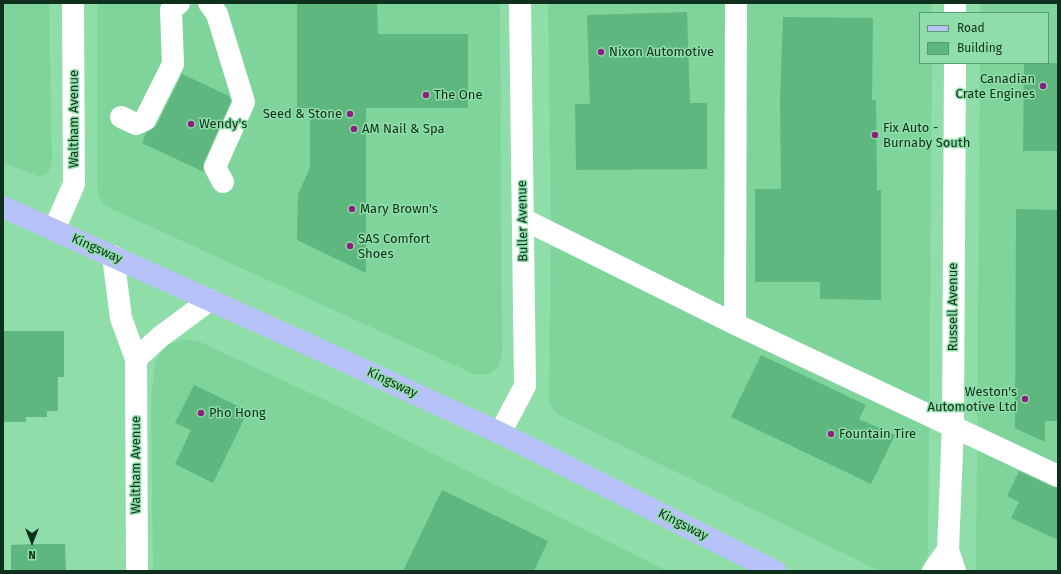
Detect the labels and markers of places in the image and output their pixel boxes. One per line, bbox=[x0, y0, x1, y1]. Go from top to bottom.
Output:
place label: Nixon Automotive bbox=[609, 44, 714, 60]
marker: Nixon Automotive bbox=[596, 47, 606, 57]
place label: Canadian Crate Engines bbox=[956, 71, 1035, 102]
marker: Canadian Crate Engines bbox=[1038, 81, 1048, 91]
place label: The One bbox=[434, 87, 483, 103]
marker: The One bbox=[421, 90, 431, 100]
place label: Seed & Stone bbox=[263, 106, 342, 122]
marker: Seed & Stone bbox=[345, 109, 355, 119]
place label: Wendy's bbox=[199, 116, 247, 132]
marker: Wendy's bbox=[186, 119, 196, 129]
place label: Fix Auto - Burnaby South bbox=[883, 120, 970, 151]
place label: AM Nail & Spa bbox=[362, 121, 445, 137]
marker: AM Nail & Spa bbox=[349, 124, 359, 134]
marker: Fix Auto - Burnaby South bbox=[870, 130, 880, 140]
place label: Mary Brown's bbox=[360, 201, 438, 217]
marker: Mary Brown's bbox=[347, 204, 357, 214]
place label: SAS Comfort Shoes bbox=[358, 231, 430, 262]
marker: SAS Comfort Shoes bbox=[345, 241, 355, 251]
place label: Weston's Automotive Ltd bbox=[927, 384, 1017, 415]
marker: Weston's Automotive Ltd bbox=[1020, 394, 1030, 404]
place label: Pho Hong bbox=[209, 405, 266, 421]
marker: Pho Hong bbox=[196, 408, 206, 418]
place label: Fountain Tire bbox=[839, 426, 916, 442]
marker: Fountain Tire bbox=[826, 429, 836, 439]

